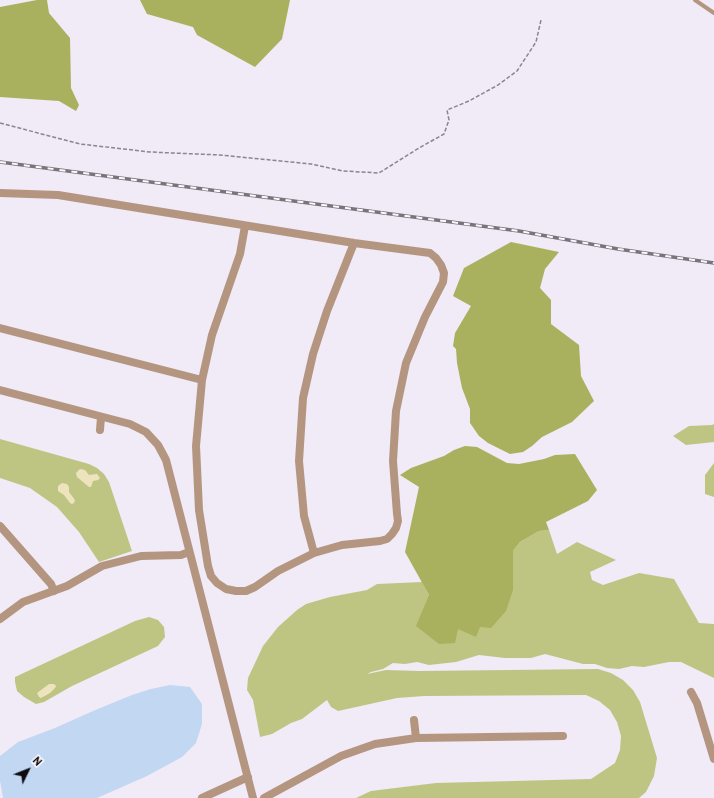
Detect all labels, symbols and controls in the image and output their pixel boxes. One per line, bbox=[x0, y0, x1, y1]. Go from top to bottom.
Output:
north arrow bbox=[8, 750, 48, 790]
text: N bbox=[29, 754, 45, 769]

